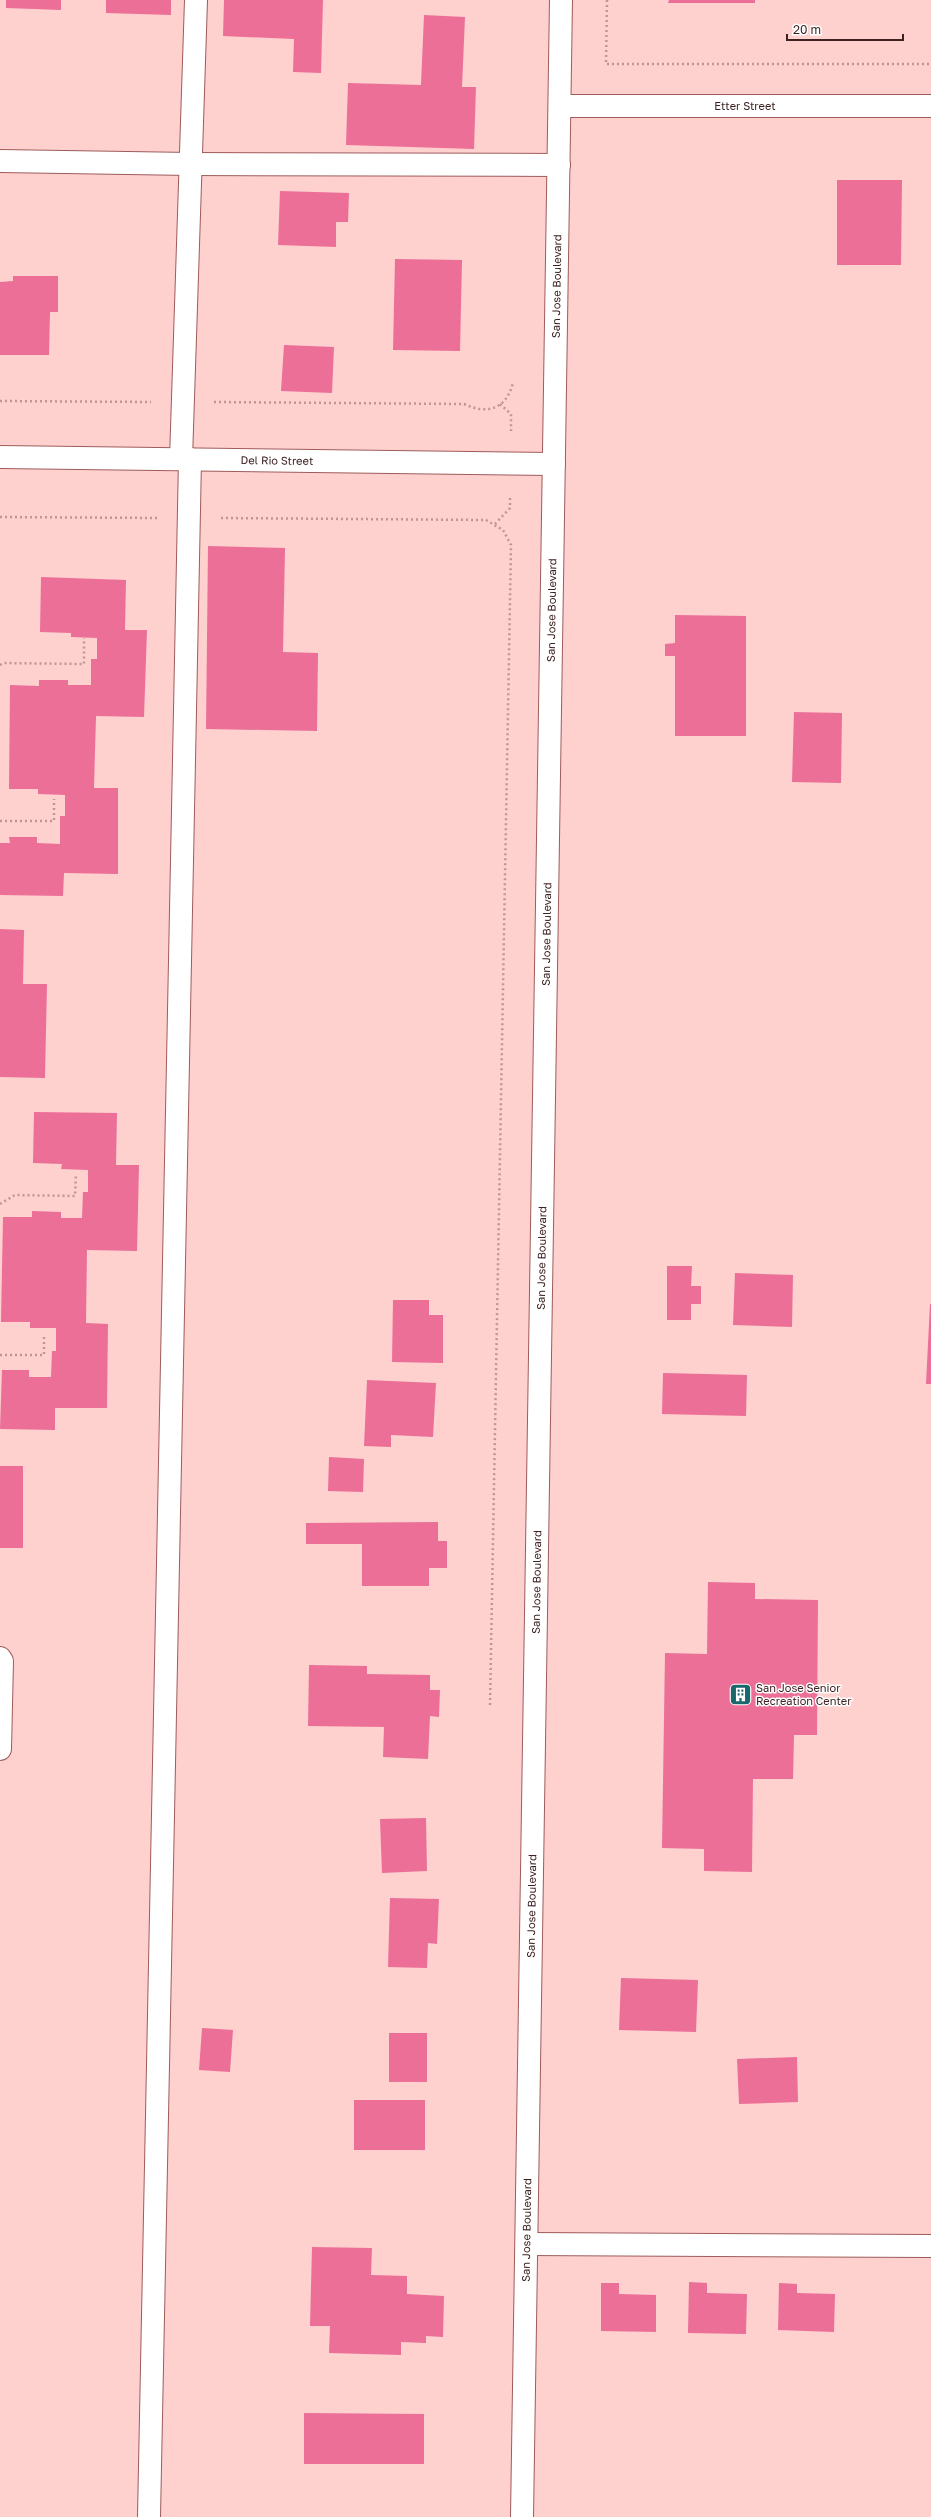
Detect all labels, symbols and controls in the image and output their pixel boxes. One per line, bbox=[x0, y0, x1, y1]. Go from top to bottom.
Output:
scale bar bbox=[787, 16, 903, 42]
text: 20 m bbox=[793, 22, 821, 37]
street label: Etter Street bbox=[714, 99, 776, 112]
street label: San Jose Boulevard bbox=[549, 234, 563, 338]
street label: Del Rio Street bbox=[241, 453, 313, 467]
street label: San Jose Boulevard bbox=[544, 558, 558, 662]
street label: San Jose Boulevard bbox=[539, 882, 553, 986]
street label: San Jose Boulevard bbox=[534, 1206, 548, 1310]
street label: San Jose Boulevard bbox=[529, 1530, 543, 1634]
building icon: San Jose Senior Recreation Center bbox=[728, 1681, 754, 1707]
place label: San Jose Senior Recreation Center bbox=[756, 1681, 852, 1707]
street label: San Jose Boulevard bbox=[524, 1854, 538, 1958]
street label: San Jose Boulevard bbox=[519, 2178, 533, 2282]

